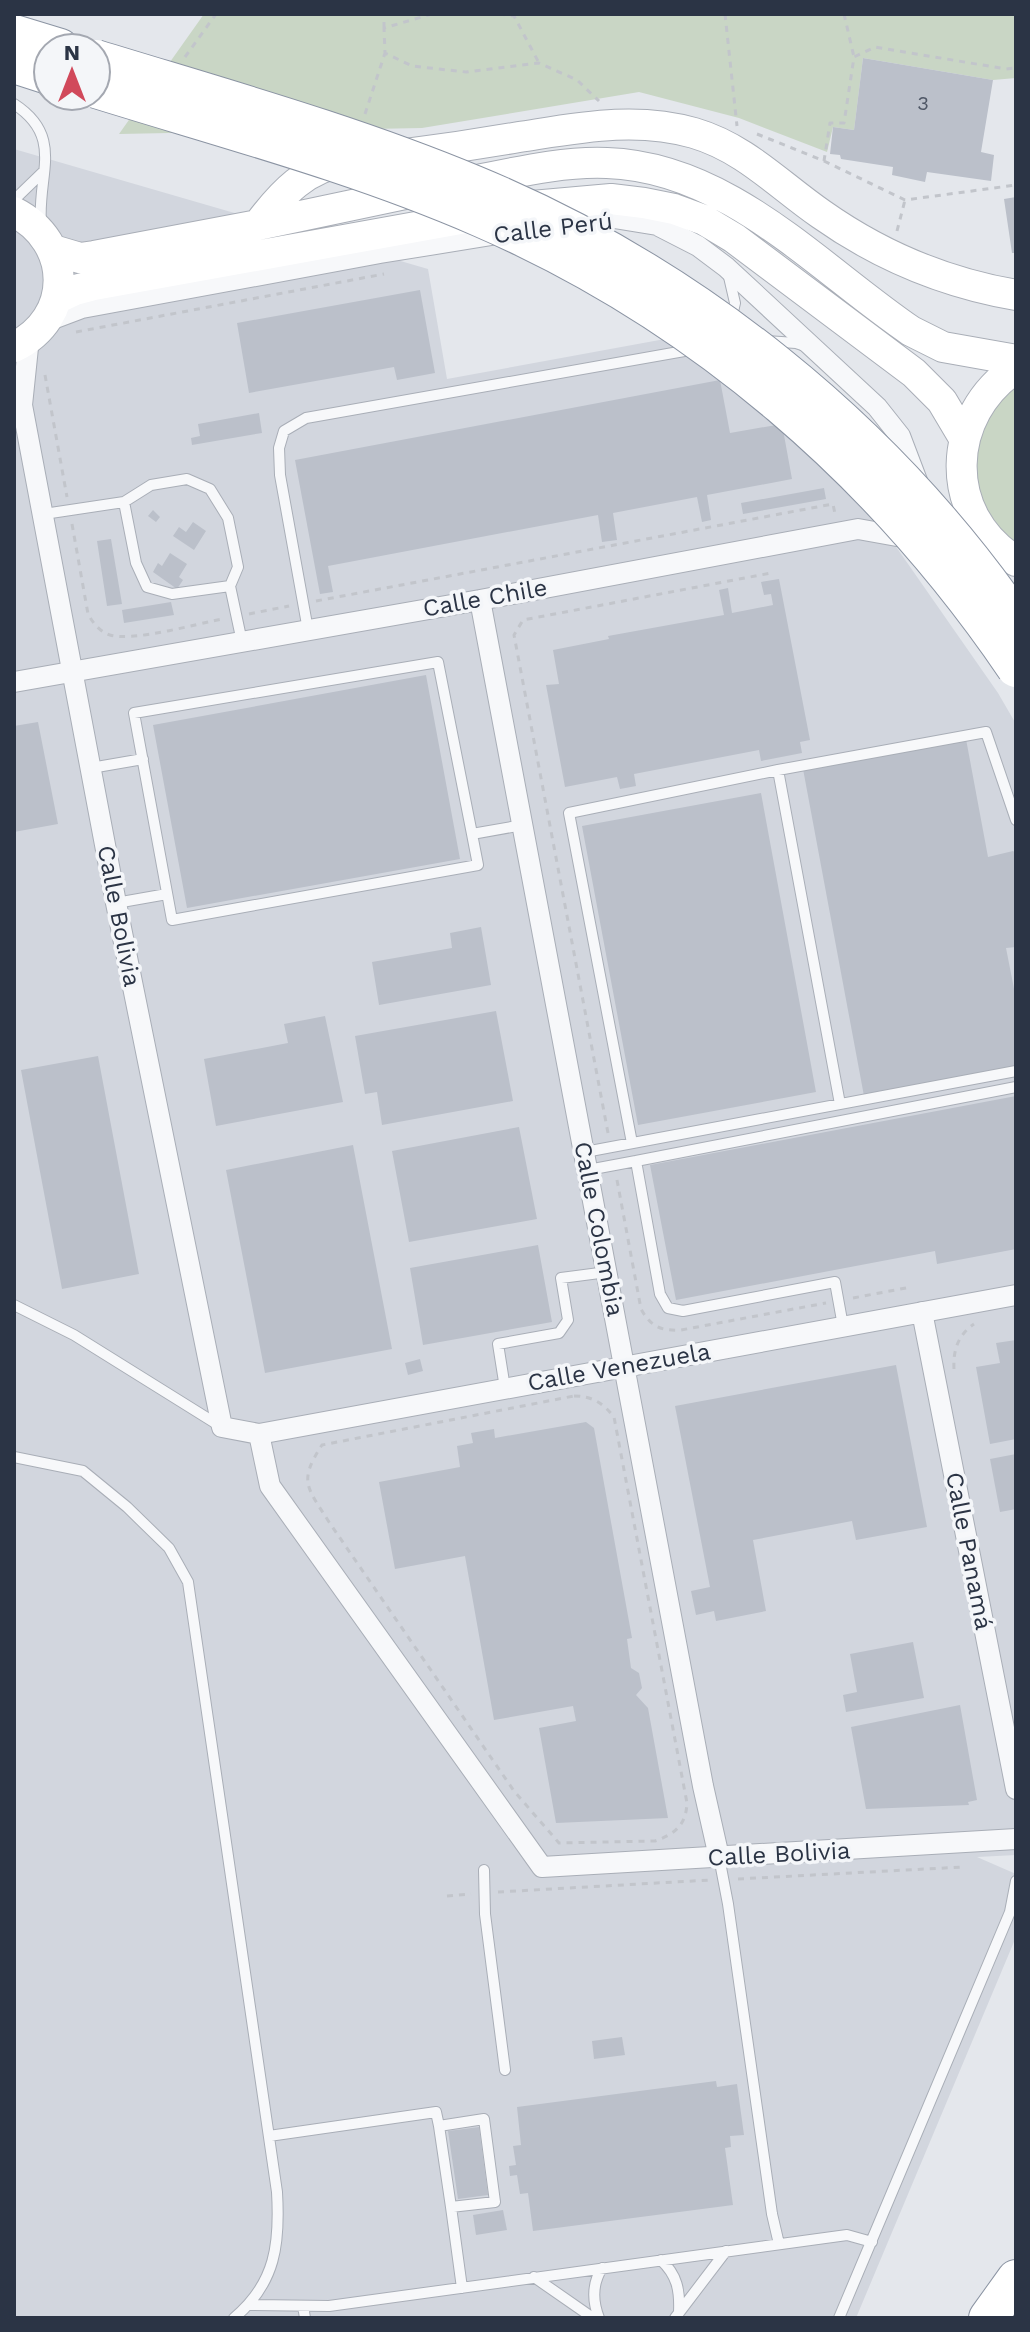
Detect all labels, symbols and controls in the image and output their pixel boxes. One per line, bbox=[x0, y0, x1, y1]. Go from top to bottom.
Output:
north arrow bbox=[32, 32, 112, 112]
text: N bbox=[64, 40, 80, 65]
house number: 3 bbox=[917, 91, 929, 115]
street label: Calle Perú bbox=[492, 207, 614, 249]
street label: Calle Chile bbox=[421, 573, 549, 623]
street label: Calle Bolivia bbox=[92, 843, 146, 989]
street label: Calle Colombia bbox=[568, 1139, 630, 1319]
street label: Calle Venezuela bbox=[525, 1337, 713, 1397]
street label: Calle Panamá bbox=[940, 1470, 998, 1632]
street label: Calle Bolivia bbox=[707, 1836, 851, 1872]

